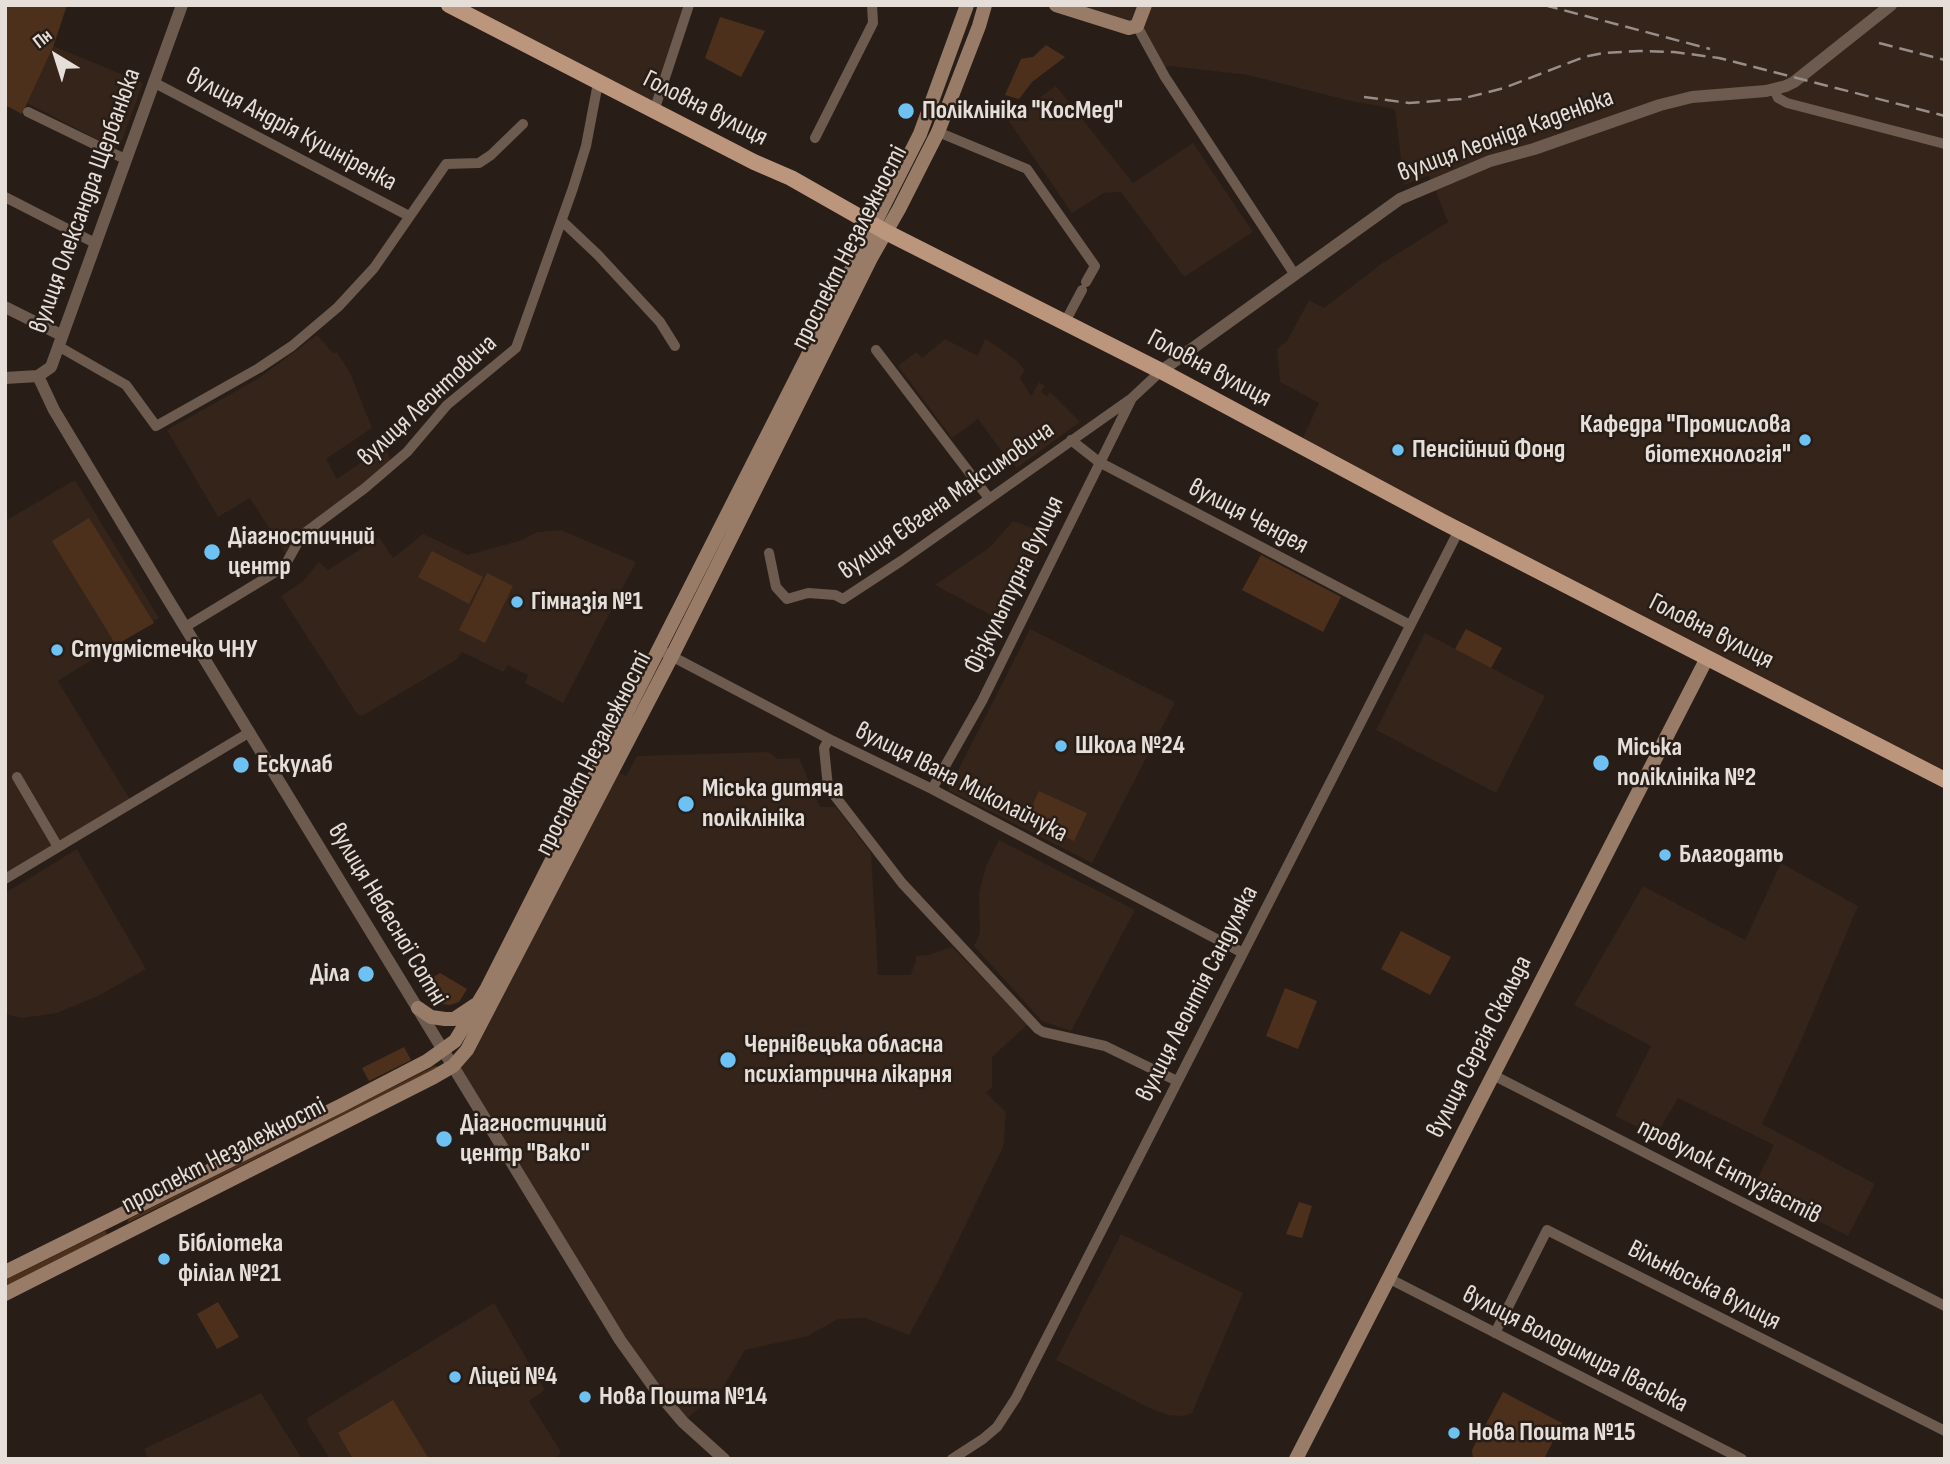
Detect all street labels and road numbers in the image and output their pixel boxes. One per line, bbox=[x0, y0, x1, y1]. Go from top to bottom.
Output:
street label: вулиця Андрія Кушніренка bbox=[180, 61, 402, 199]
street label: вулиця Олександра Щербанюка bbox=[24, 64, 148, 338]
street label: Головна вулиця bbox=[637, 64, 773, 154]
street label: вулиця Леоніда Каденюка bbox=[1394, 82, 1618, 190]
street label: проспект Незалежності bbox=[785, 141, 915, 355]
street label: Головна вулиця bbox=[1142, 323, 1276, 415]
street label: вулиця Леонтовича bbox=[352, 329, 504, 473]
street label: вулиця Євгена Максимовича bbox=[833, 415, 1061, 587]
street label: вулиця Чендея bbox=[1183, 472, 1313, 562]
street label: Фізкультурна вулиця bbox=[958, 491, 1072, 679]
street label: Головна вулиця bbox=[1643, 587, 1779, 677]
street label: проспект Незалежності bbox=[529, 647, 659, 861]
street label: вулиця Івана Миколайчука bbox=[850, 716, 1072, 850]
street label: вулиця Небесної Сотні bbox=[320, 818, 454, 1012]
street label: вулиця Леонтія Сандуляка bbox=[1130, 881, 1266, 1107]
street label: вулиця Сергія Скальда bbox=[1421, 951, 1539, 1143]
street label: проспект Незалежності bbox=[117, 1091, 331, 1221]
street label: провулок Ентузіастів bbox=[1632, 1112, 1826, 1232]
street label: Вільнюська вулиця bbox=[1622, 1234, 1786, 1338]
street label: вулиця Володимира Івасюка bbox=[1457, 1280, 1693, 1420]

